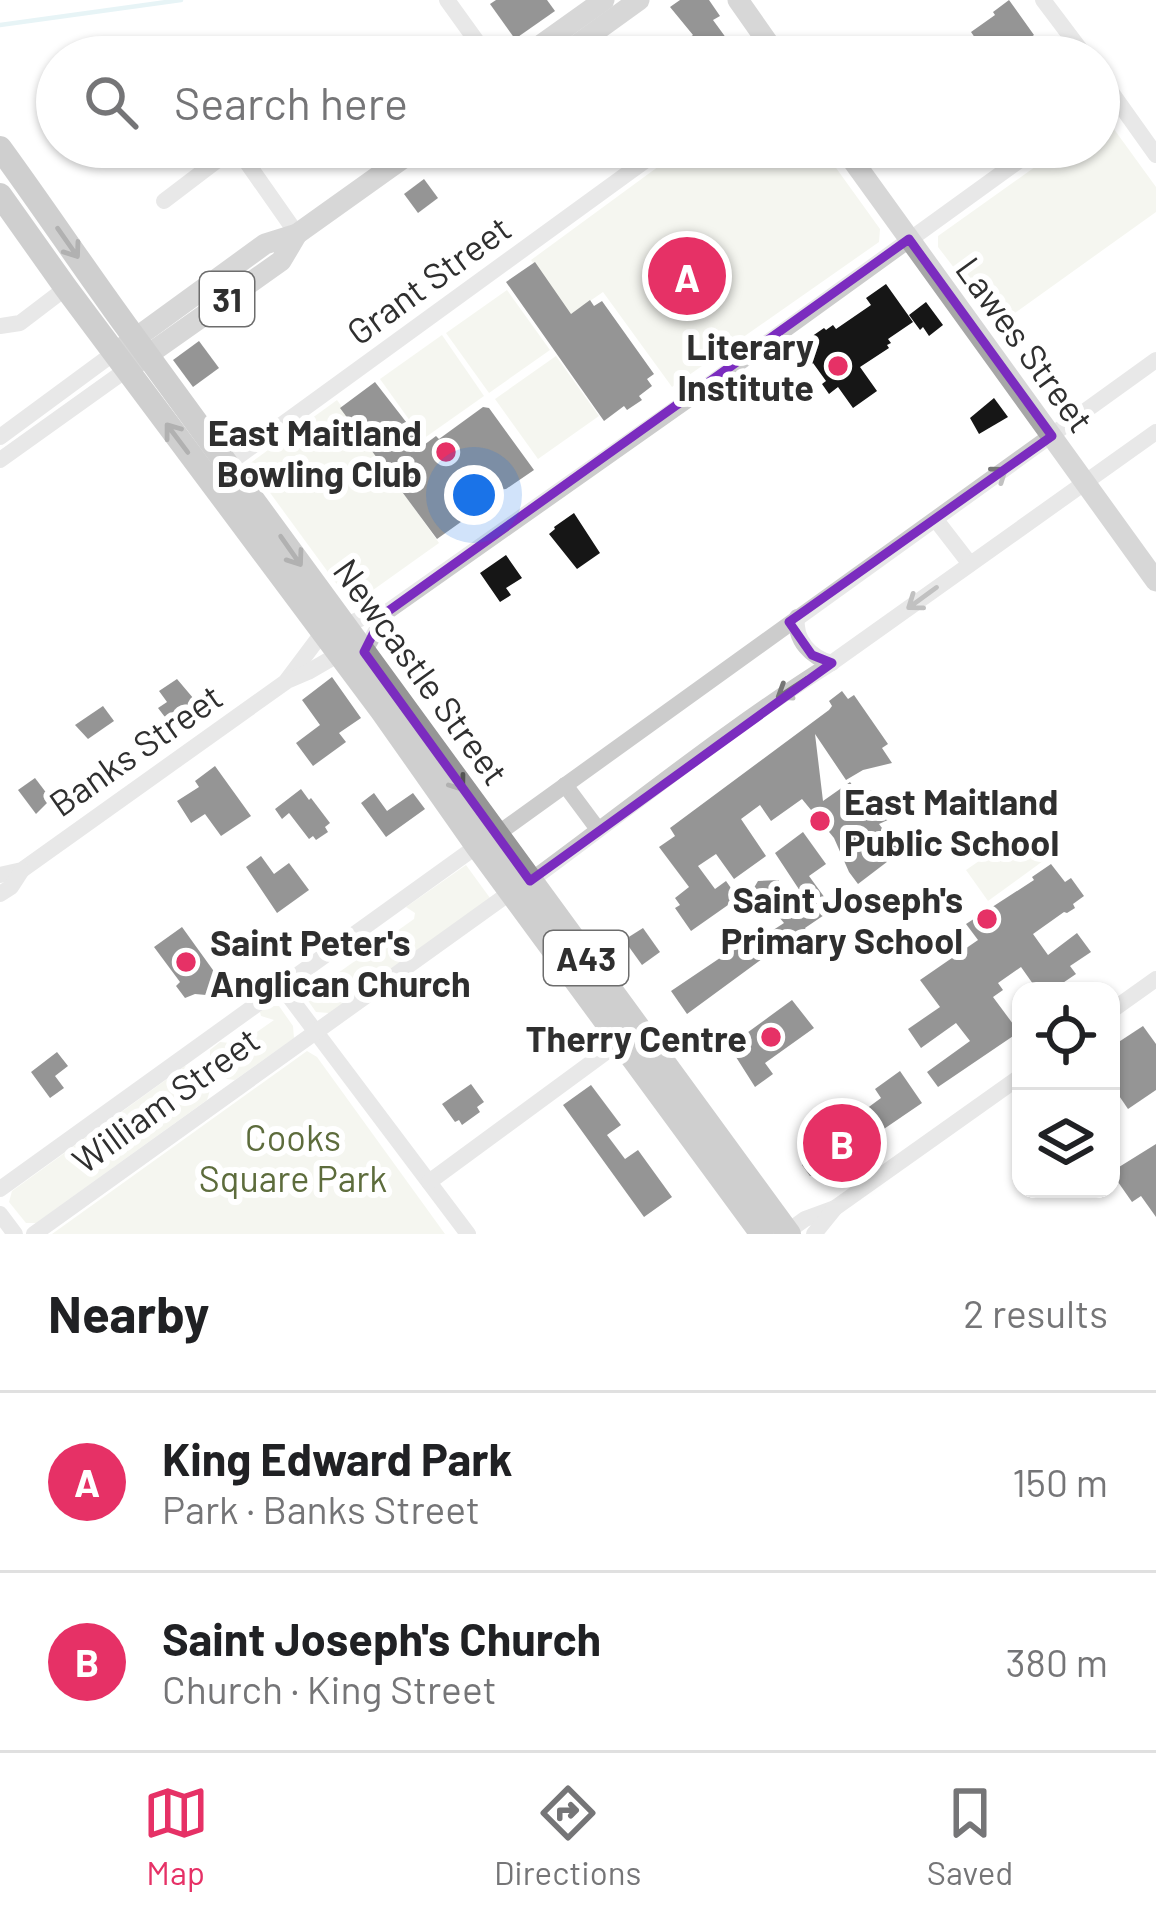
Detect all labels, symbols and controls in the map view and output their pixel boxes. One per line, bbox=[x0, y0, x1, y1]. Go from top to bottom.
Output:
search box bbox=[36, 36, 1120, 168]
icon: search bbox=[78, 69, 144, 135]
text: Search here bbox=[174, 75, 408, 129]
street label: Grant Street bbox=[338, 205, 518, 353]
one-way arrow bbox=[55, 226, 80, 259]
pin: A bbox=[648, 231, 726, 321]
street label: Lawes Street bbox=[948, 248, 1104, 440]
road number: 31 bbox=[200, 272, 254, 326]
place label: Literary Institute bbox=[678, 324, 814, 408]
marker: Literary Institute bbox=[825, 353, 851, 379]
place label: East Maitland Bowling Club bbox=[208, 410, 422, 494]
one-way arrow bbox=[165, 422, 191, 454]
marker: East Maitland Bowling Club bbox=[433, 439, 459, 465]
your location bbox=[444, 465, 504, 525]
one-way arrow bbox=[975, 467, 1008, 493]
one-way arrow bbox=[278, 534, 303, 567]
street label: Newcastle Street bbox=[326, 550, 518, 792]
one-way arrow bbox=[906, 585, 939, 611]
street label: Banks Street bbox=[40, 674, 230, 824]
one-way arrow bbox=[776, 676, 810, 701]
one-way arrow bbox=[440, 759, 466, 792]
place label: East Maitland Public School bbox=[844, 779, 1059, 863]
marker: East Maitland Public School bbox=[807, 808, 833, 834]
place label: Saint Joseph's Primary School bbox=[721, 877, 963, 961]
marker: Saint Joseph's Primary School bbox=[974, 906, 1000, 932]
place label: Saint Peter's Anglican Church bbox=[210, 920, 471, 1004]
road number: A43 bbox=[544, 931, 628, 985]
marker: Saint Peter's Anglican Church bbox=[173, 949, 199, 975]
map controls bbox=[1012, 982, 1120, 1198]
button: locate bbox=[1012, 982, 1120, 1090]
place label: Therry Centre bbox=[526, 1016, 747, 1059]
street label: William Street bbox=[63, 1017, 267, 1181]
marker: Therry Centre bbox=[758, 1024, 784, 1050]
button: layers bbox=[1012, 1090, 1120, 1198]
pin: B bbox=[803, 1098, 881, 1188]
park label: Cooks Square Park bbox=[199, 1115, 387, 1199]
text: Nearby bbox=[48, 1282, 209, 1343]
text: 2 results bbox=[963, 1289, 1108, 1336]
text: King Edward Park bbox=[162, 1431, 512, 1485]
text: A bbox=[74, 1458, 100, 1505]
text: 150 m bbox=[1012, 1458, 1108, 1505]
text: Park · Banks Street bbox=[162, 1485, 480, 1532]
text: Saint Joseph's Church bbox=[162, 1611, 601, 1665]
text: B bbox=[75, 1638, 99, 1685]
text: 380 m bbox=[1006, 1638, 1108, 1685]
text: Church · King Street bbox=[162, 1665, 497, 1712]
tab: Map bbox=[143, 1780, 209, 1892]
tab: Directions bbox=[494, 1780, 641, 1892]
tab: Saved bbox=[927, 1780, 1013, 1892]

